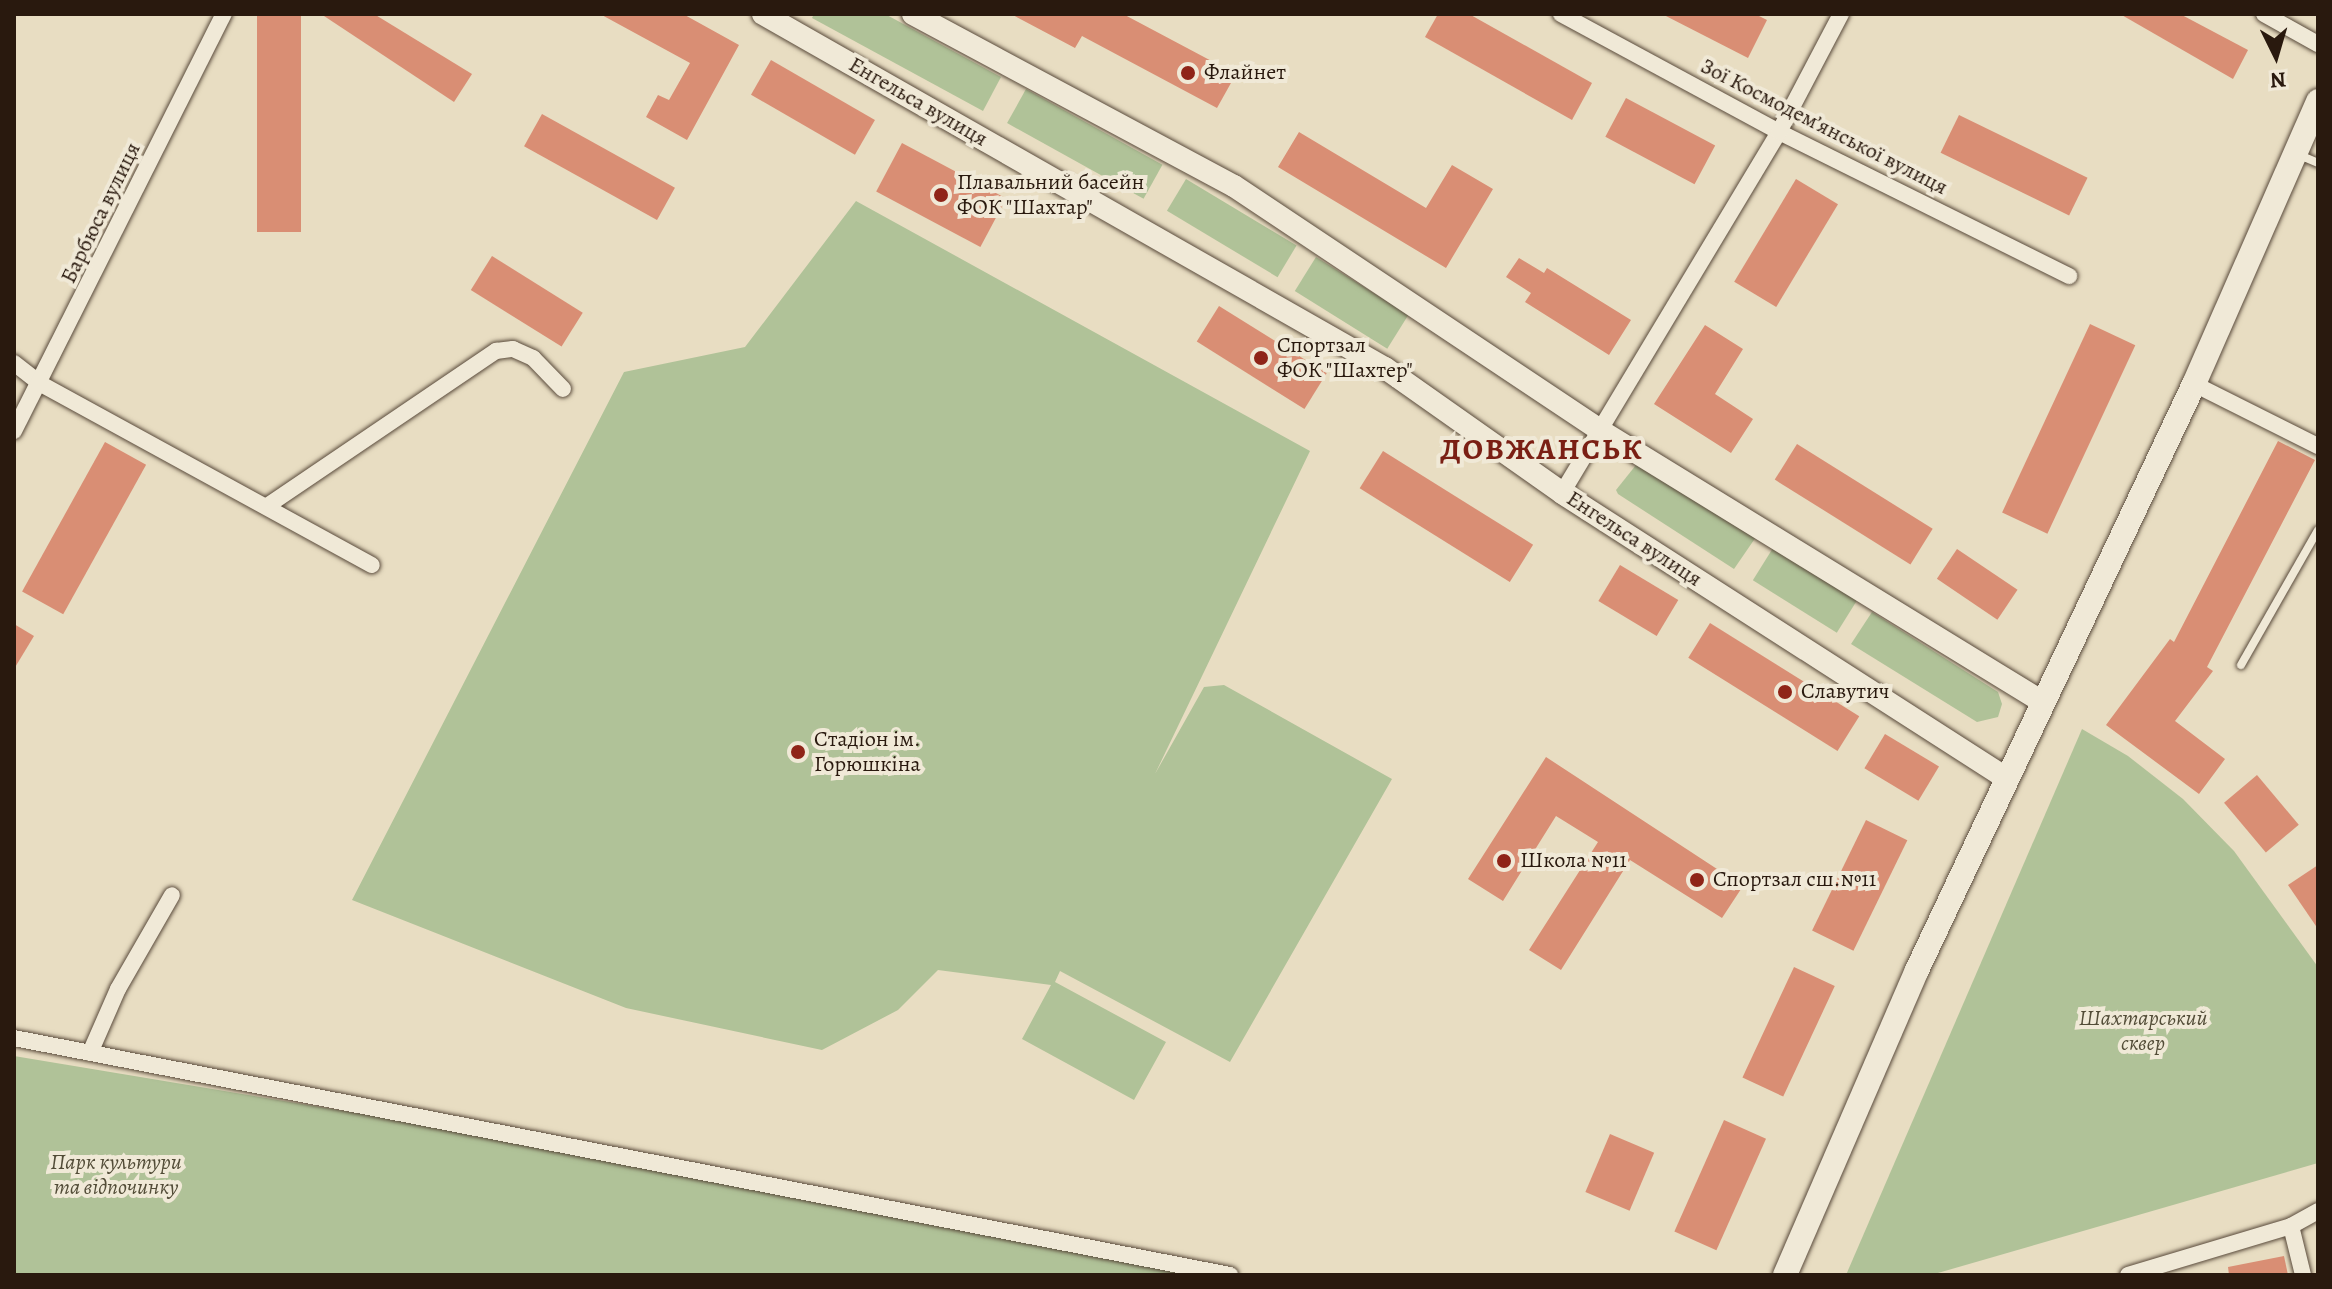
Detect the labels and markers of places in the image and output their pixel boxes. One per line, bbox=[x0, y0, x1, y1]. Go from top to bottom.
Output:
place label: Флайнет bbox=[1204, 60, 1286, 86]
marker: Флайнет bbox=[1179, 64, 1197, 82]
place label: Плавальний басейн ФОК "Шахтар" bbox=[957, 169, 1144, 220]
marker: Плавальний басейн ФОК "Шахтар" bbox=[932, 186, 950, 204]
place label: Спортзал ФОК "Шахтер" bbox=[1277, 332, 1413, 384]
marker: Спортзал ФОК "Шахтер" bbox=[1252, 349, 1270, 367]
place label: Славутич bbox=[1801, 679, 1889, 705]
marker: Славутич bbox=[1776, 683, 1794, 701]
place label: Стадіон ім. Горюшкіна bbox=[814, 726, 921, 778]
marker: Стадіон ім. Горюшкіна bbox=[789, 743, 807, 761]
place label: Школа №11 bbox=[1520, 848, 1627, 874]
marker: Школа №11 bbox=[1495, 852, 1513, 870]
place label: Спортзал сш.№11 bbox=[1713, 867, 1876, 893]
marker: Спортзал сш.№11 bbox=[1688, 871, 1706, 889]

